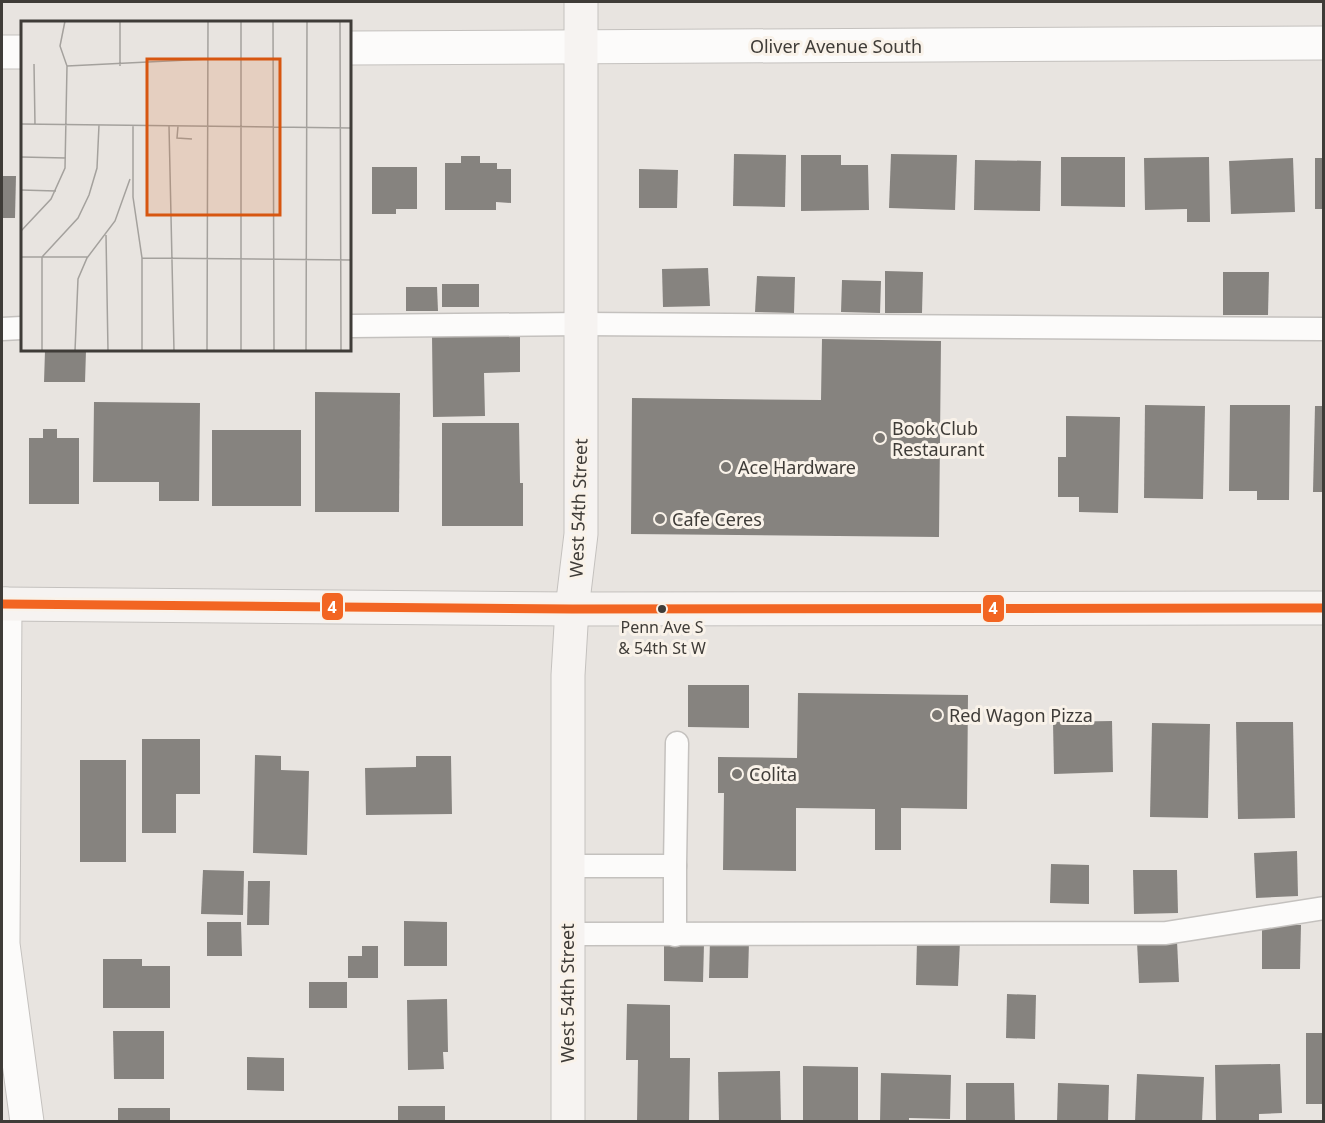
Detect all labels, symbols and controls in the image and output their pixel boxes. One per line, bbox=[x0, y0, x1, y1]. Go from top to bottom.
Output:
inset map bbox=[21, 21, 351, 351]
street label: Oliver Avenue South bbox=[750, 34, 922, 58]
place label: Book Club Restaurant bbox=[892, 416, 985, 461]
marker: Book Club Restaurant bbox=[873, 431, 887, 445]
street label: West 54th Street bbox=[564, 437, 592, 578]
place label: Ace Hardware bbox=[738, 455, 856, 479]
marker: Ace Hardware bbox=[719, 460, 733, 474]
place label: Cafe Ceres bbox=[672, 507, 762, 531]
marker: Cafe Ceres bbox=[653, 512, 667, 526]
line badge: 4 bbox=[321, 592, 344, 621]
line badge: 4 bbox=[982, 594, 1005, 623]
text: 4 bbox=[327, 596, 337, 618]
text: 4 bbox=[988, 597, 998, 619]
marker: Penn Ave S & 54th St W bbox=[656, 603, 668, 615]
place label: Penn Ave S & 54th St W bbox=[618, 616, 706, 659]
place label: Red Wagon Pizza bbox=[949, 703, 1093, 727]
marker: Red Wagon Pizza bbox=[930, 708, 944, 722]
place label: Colita bbox=[749, 762, 797, 786]
marker: Colita bbox=[730, 767, 744, 781]
street label: West 54th Street bbox=[555, 923, 579, 1063]

